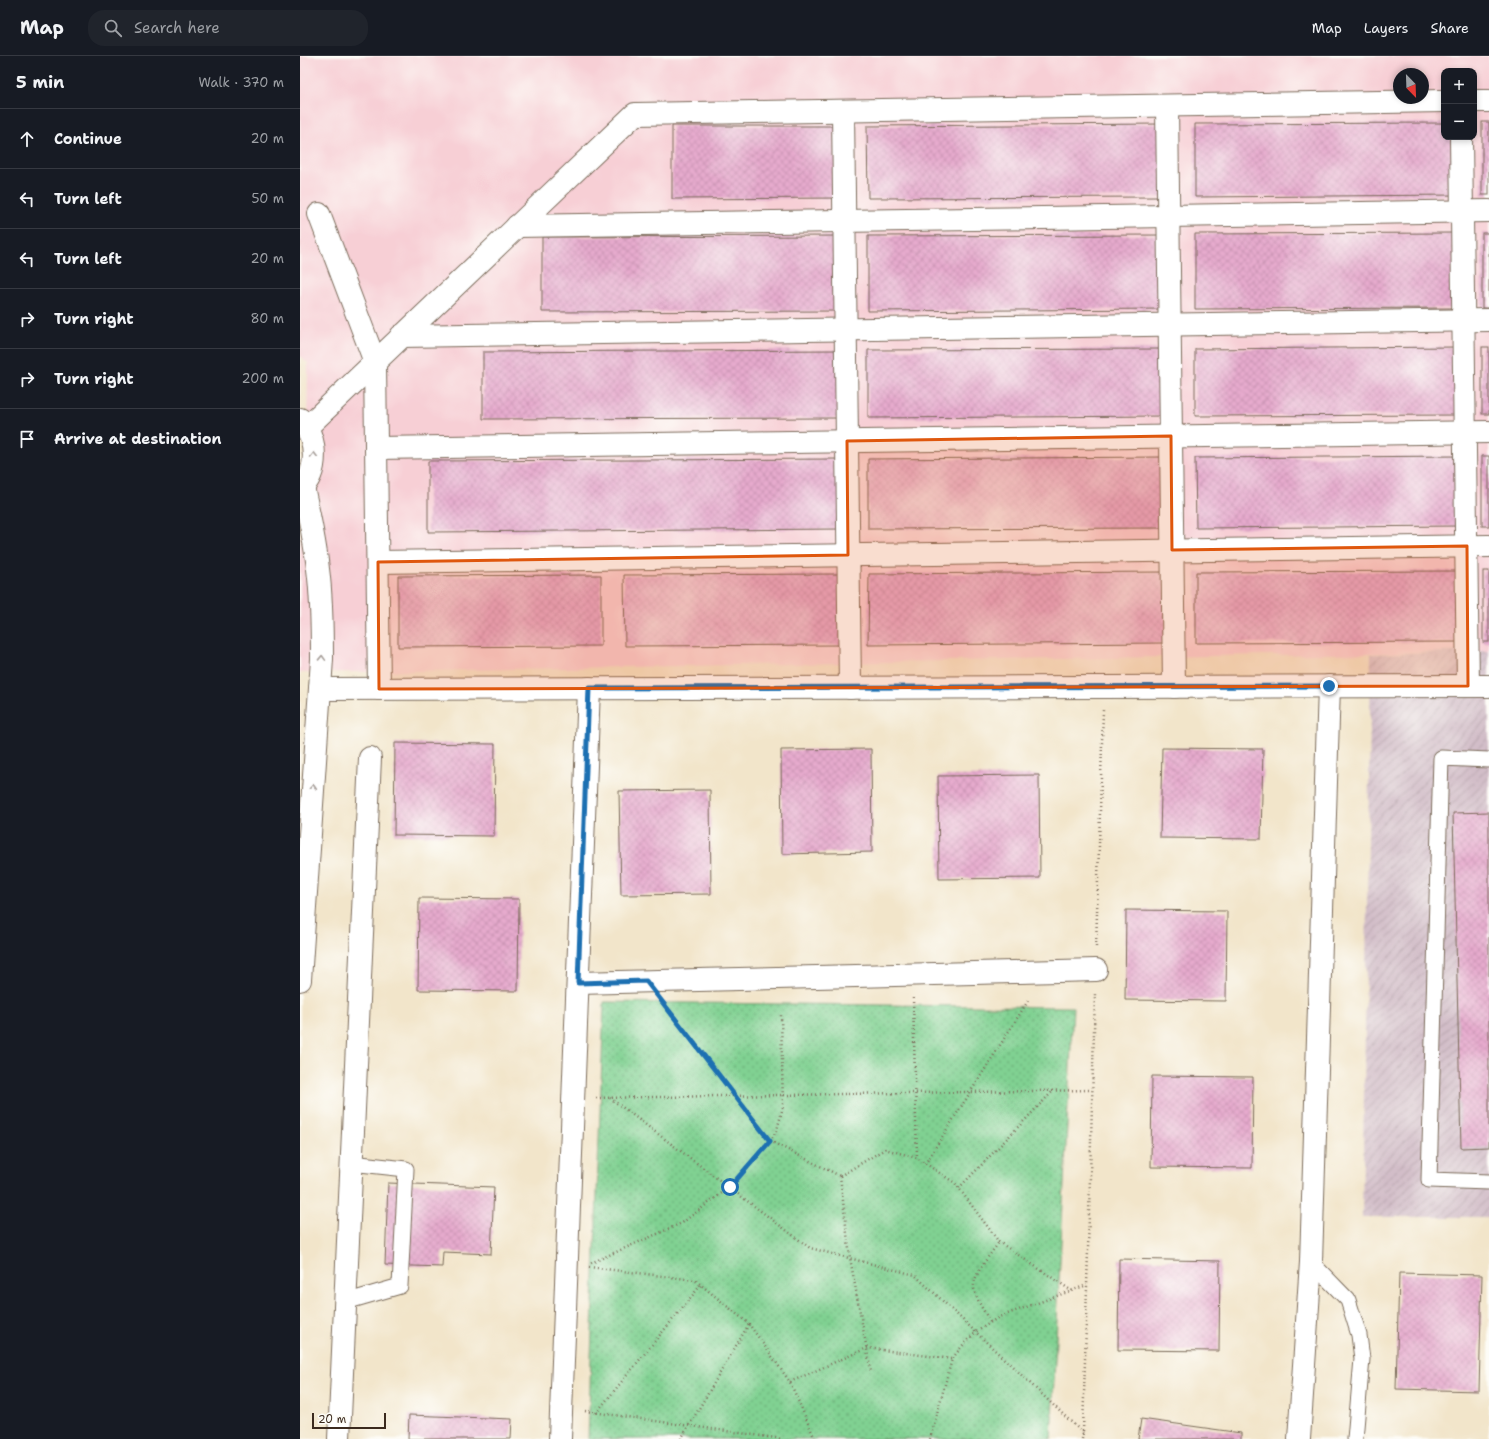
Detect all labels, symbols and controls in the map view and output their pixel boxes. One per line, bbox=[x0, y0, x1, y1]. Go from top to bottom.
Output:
search box bbox=[88, 10, 368, 46]
text: Map bbox=[20, 15, 64, 40]
icon: search bbox=[102, 17, 124, 39]
text: Search here bbox=[134, 18, 220, 38]
text: Map bbox=[1312, 19, 1342, 37]
text: Layers bbox=[1364, 19, 1408, 37]
text: Share bbox=[1430, 19, 1469, 37]
north arrow bbox=[1393, 68, 1429, 104]
map controls bbox=[1441, 68, 1477, 140]
button: + bbox=[1441, 68, 1477, 104]
text: 5 min bbox=[16, 71, 64, 93]
text: Walk · 370 m bbox=[199, 74, 284, 91]
button: − bbox=[1441, 104, 1477, 140]
icon: ahead bbox=[16, 128, 38, 150]
text: Continue bbox=[54, 129, 122, 149]
text: 20 m bbox=[251, 130, 284, 147]
icon: left bbox=[16, 188, 38, 210]
text: Turn left bbox=[54, 189, 122, 209]
text: 50 m bbox=[251, 190, 284, 207]
icon: left bbox=[16, 248, 38, 270]
text: Turn left bbox=[54, 249, 122, 269]
text: 20 m bbox=[251, 250, 284, 267]
icon: right bbox=[16, 308, 38, 330]
text: Turn right bbox=[54, 309, 134, 329]
text: 80 m bbox=[250, 310, 284, 327]
icon: right bbox=[16, 368, 38, 390]
text: Turn right bbox=[54, 369, 134, 389]
text: 200 m bbox=[242, 370, 284, 387]
icon: arrive bbox=[16, 428, 38, 450]
text: Arrive at destination bbox=[54, 429, 222, 449]
one-way arrow bbox=[310, 452, 318, 458]
one-way arrow bbox=[318, 655, 326, 661]
route end bbox=[1320, 677, 1338, 695]
one-way arrow bbox=[309, 784, 318, 790]
route start bbox=[721, 1178, 739, 1196]
scale bar bbox=[312, 1411, 386, 1430]
text: 20 m bbox=[318, 1412, 346, 1427]

